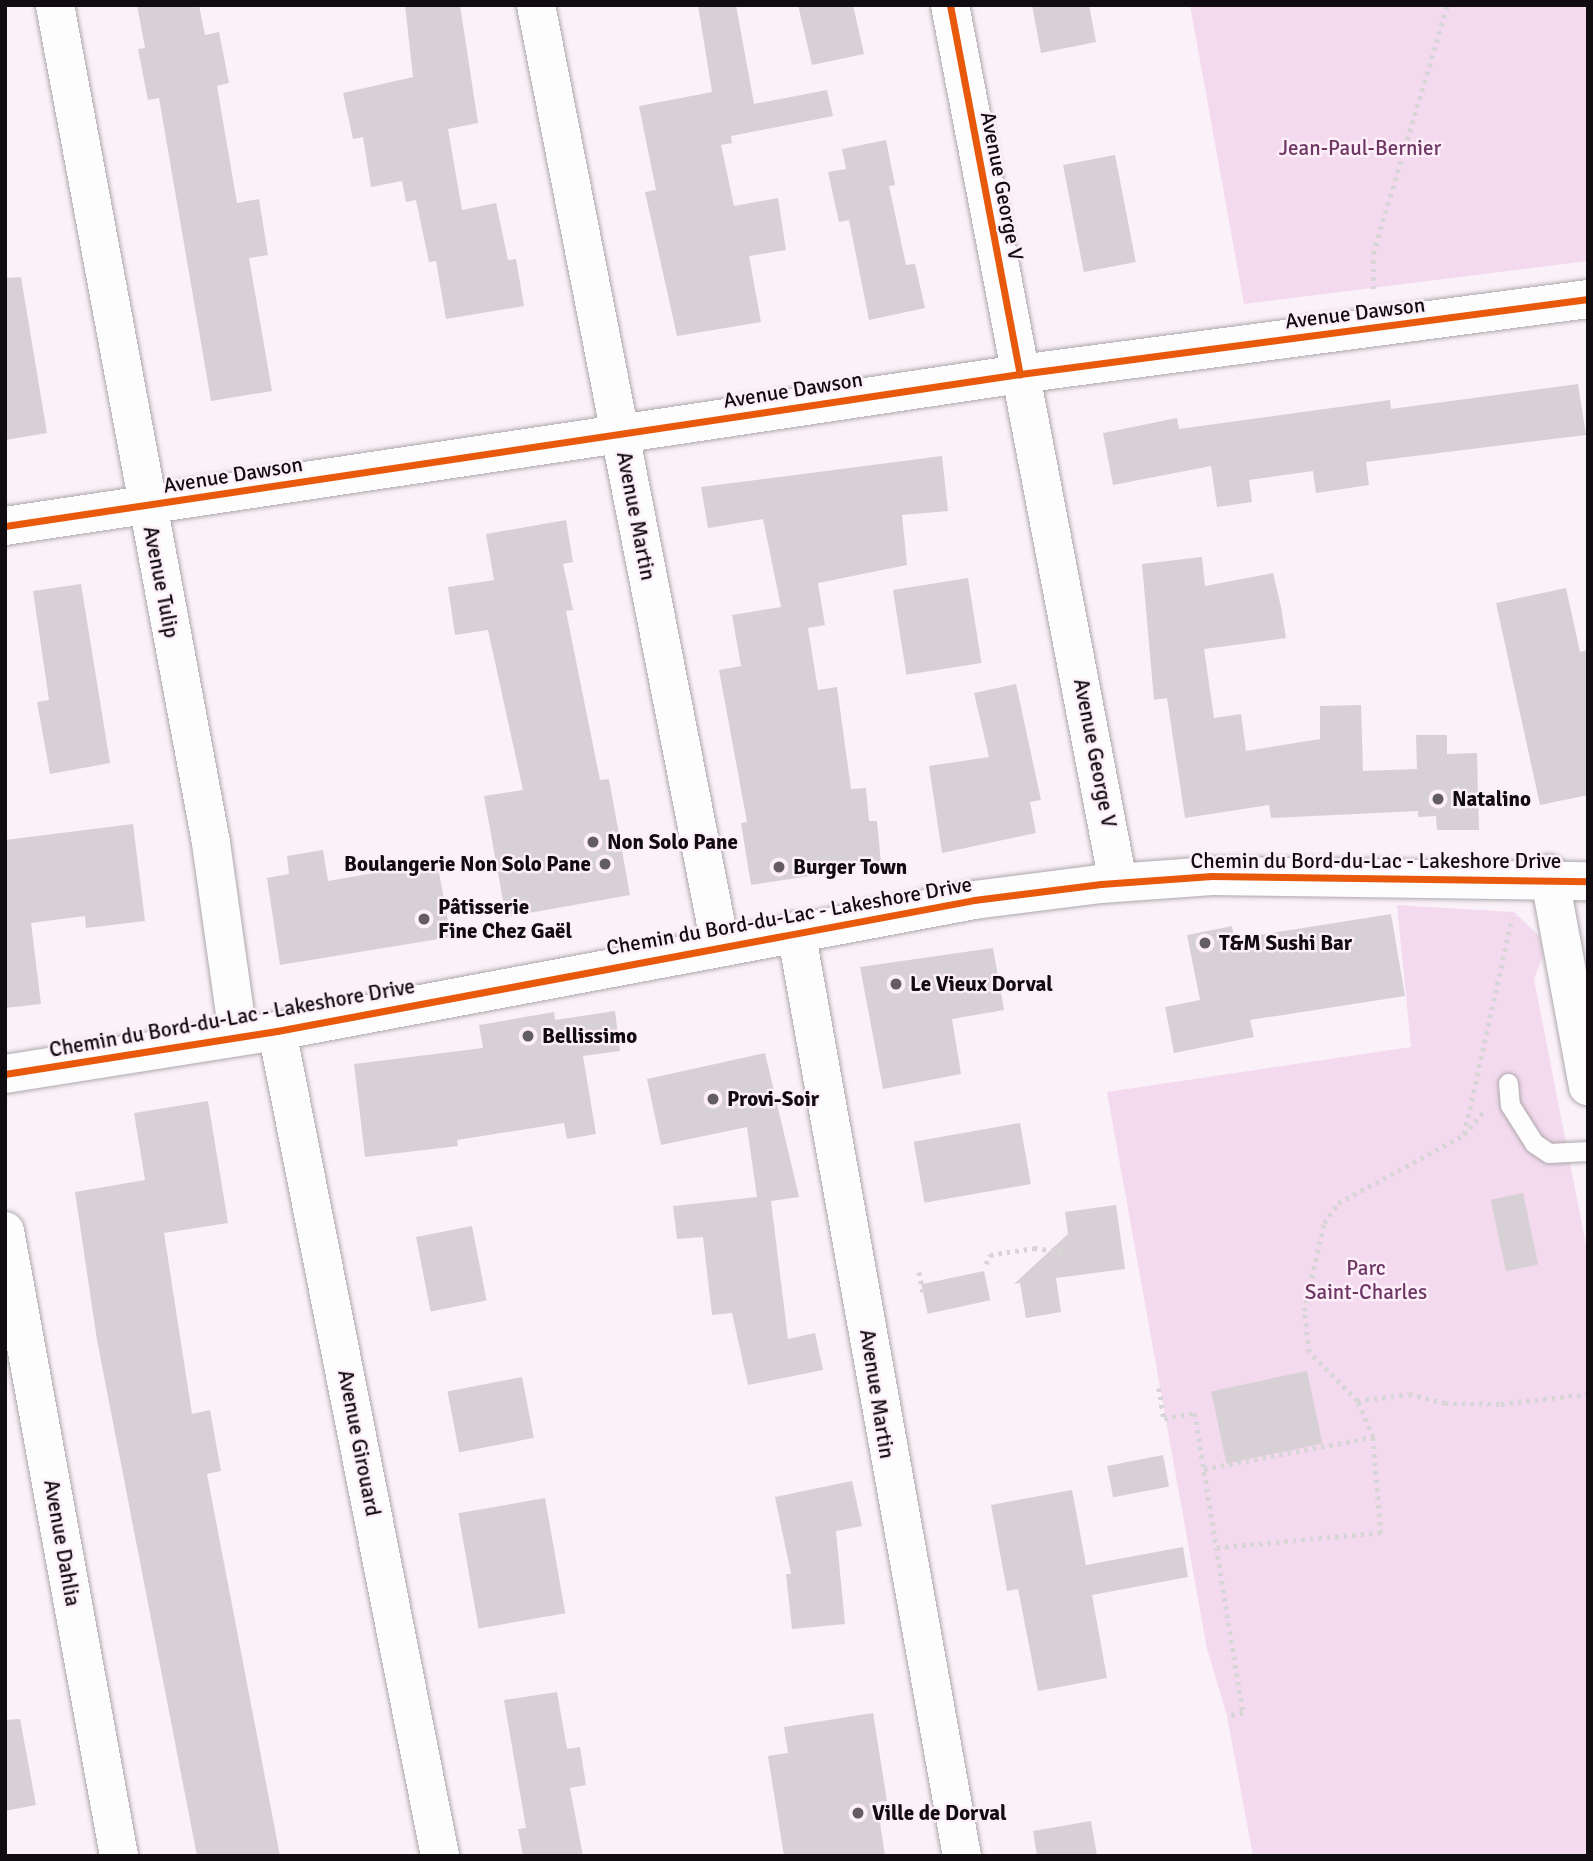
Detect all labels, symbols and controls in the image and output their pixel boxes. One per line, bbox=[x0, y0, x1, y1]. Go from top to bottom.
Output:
street label: Avenue George V bbox=[975, 109, 1029, 263]
park label: Jean-Paul-Bernier bbox=[1279, 135, 1441, 161]
street label: Avenue Dawson bbox=[1284, 292, 1426, 334]
street label: Avenue Dawson bbox=[721, 367, 865, 413]
street label: Avenue Martin bbox=[611, 449, 661, 583]
street label: Avenue Dawson bbox=[161, 452, 305, 498]
street label: Avenue Tulip bbox=[138, 524, 184, 640]
street label: Avenue George V bbox=[1068, 676, 1122, 830]
place label: Natalino bbox=[1452, 786, 1531, 812]
marker: Natalino bbox=[1430, 791, 1446, 807]
place label: Non Solo Pane bbox=[607, 829, 738, 855]
marker: Non Solo Pane bbox=[585, 834, 601, 850]
street label: Chemin du Bord-du-Lac - Lakeshore Drive bbox=[1191, 848, 1561, 874]
place label: Boulangerie Non Solo Pane bbox=[344, 851, 591, 877]
place label: Burger Town bbox=[793, 854, 907, 880]
marker: Boulangerie Non Solo Pane bbox=[597, 856, 613, 872]
marker: Burger Town bbox=[771, 859, 787, 875]
street label: Chemin du Bord-du-Lac - Lakeshore Drive bbox=[604, 871, 974, 961]
place label: Pâtisserie Fine Chez Gaël bbox=[438, 894, 572, 944]
marker: Pâtisserie Fine Chez Gaël bbox=[416, 911, 432, 927]
place label: T&M Sushi Bar bbox=[1219, 930, 1352, 956]
marker: T&M Sushi Bar bbox=[1197, 935, 1213, 951]
place label: Le Vieux Dorval bbox=[910, 971, 1053, 997]
street label: Chemin du Bord-du-Lac - Lakeshore Drive bbox=[47, 973, 417, 1063]
marker: Le Vieux Dorval bbox=[888, 976, 904, 992]
place label: Bellissimo bbox=[542, 1023, 637, 1049]
marker: Bellissimo bbox=[520, 1028, 536, 1044]
place label: Provi-Soir bbox=[727, 1086, 819, 1112]
marker: Provi-Soir bbox=[705, 1091, 721, 1107]
park label: Parc Saint-Charles bbox=[1305, 1255, 1427, 1305]
street label: Avenue Martin bbox=[854, 1327, 900, 1461]
street label: Avenue Girouard bbox=[332, 1368, 386, 1518]
street label: Avenue Dahlia bbox=[38, 1478, 86, 1608]
place label: Ville de Dorval bbox=[872, 1800, 1007, 1826]
marker: Ville de Dorval bbox=[850, 1805, 866, 1821]

